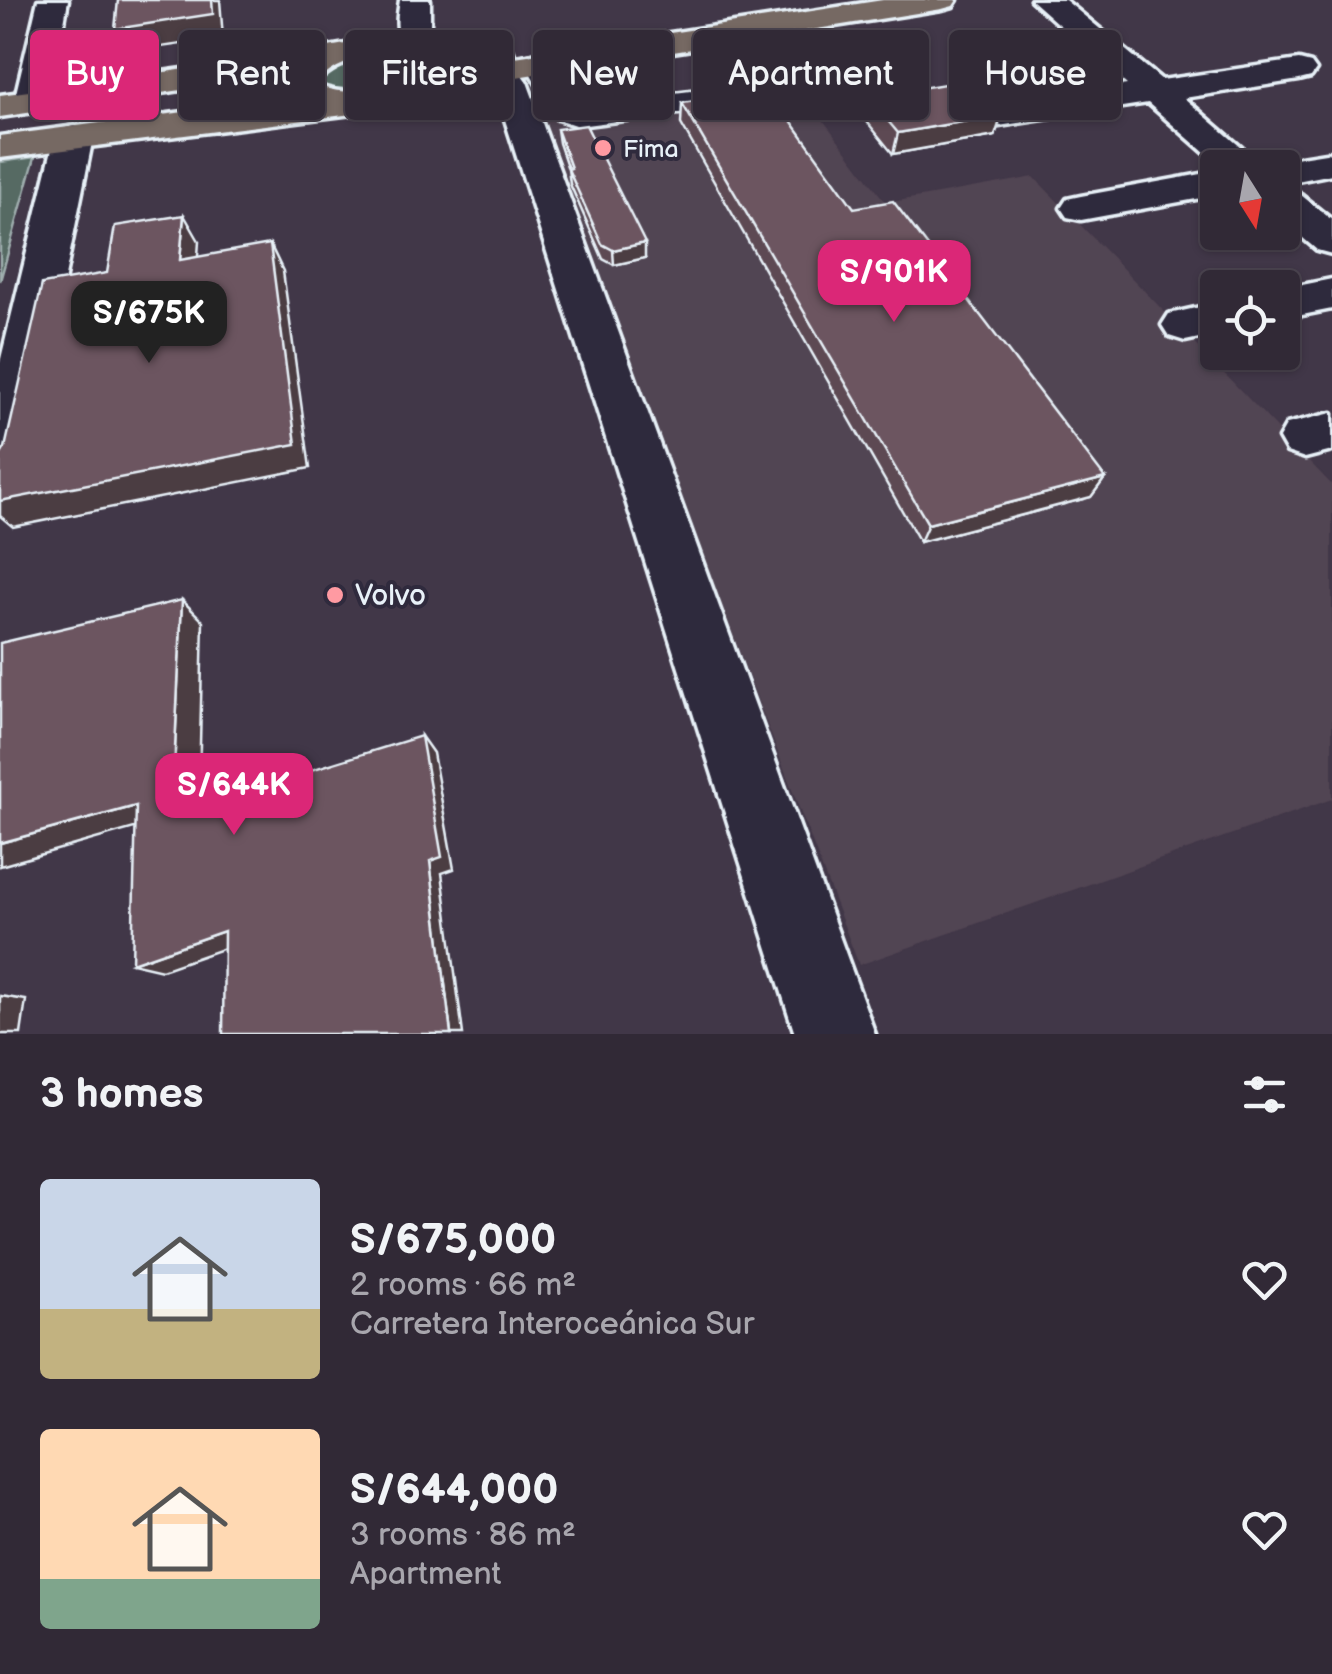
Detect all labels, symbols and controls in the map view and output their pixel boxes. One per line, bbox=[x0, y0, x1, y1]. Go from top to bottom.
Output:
chip: Buy bbox=[30, 30, 159, 120]
chip: Rent bbox=[179, 30, 325, 120]
chip: Filters bbox=[345, 30, 513, 120]
chip: New bbox=[533, 30, 673, 120]
chip: Apartment bbox=[693, 30, 929, 120]
chip: House bbox=[949, 30, 1121, 120]
place label: Fima bbox=[623, 134, 679, 165]
marker: Fima bbox=[592, 137, 614, 159]
north arrow bbox=[1200, 150, 1300, 250]
map controls bbox=[1200, 150, 1300, 370]
pin: S/901K bbox=[813, 240, 975, 325]
text: S/901K bbox=[840, 253, 948, 292]
button: locate bbox=[1200, 270, 1300, 370]
pin: S/675K bbox=[68, 281, 230, 366]
text: S/675K bbox=[93, 294, 205, 333]
place label: Volvo bbox=[355, 578, 426, 614]
marker: Volvo bbox=[324, 584, 346, 606]
pin: S/644K bbox=[153, 753, 315, 838]
text: S/644K bbox=[177, 766, 291, 805]
icon: filters bbox=[1237, 1067, 1292, 1122]
text: 3 homes bbox=[40, 1069, 203, 1120]
text: S/675,000 bbox=[350, 1215, 556, 1266]
icon: home bbox=[120, 1219, 240, 1339]
icon: heart bbox=[1237, 1252, 1292, 1307]
text: 2 rooms · 66 m² bbox=[350, 1266, 576, 1305]
text: Carretera Interoceánica Sur bbox=[350, 1305, 754, 1344]
text: S/644,000 bbox=[350, 1465, 558, 1516]
icon: home bbox=[120, 1469, 240, 1589]
icon: heart bbox=[1237, 1502, 1292, 1557]
text: 3 rooms · 86 m² bbox=[350, 1516, 576, 1555]
text: Apartment bbox=[350, 1555, 501, 1594]

